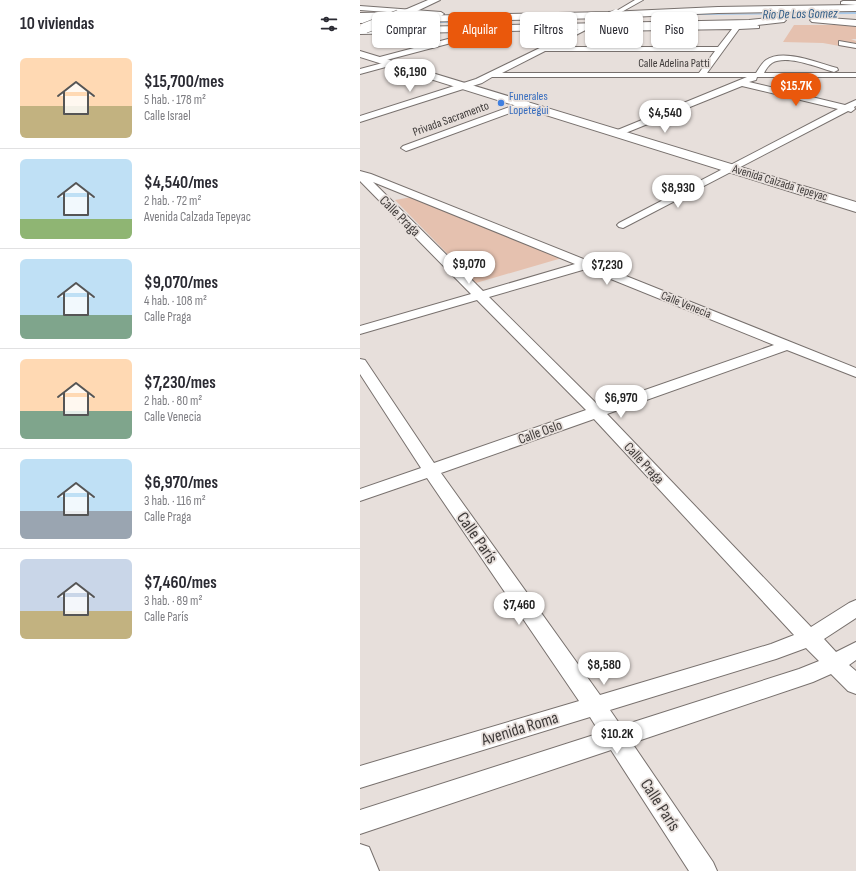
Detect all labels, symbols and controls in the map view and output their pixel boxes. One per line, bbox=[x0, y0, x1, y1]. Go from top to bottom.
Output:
water label: Rio De Los Gomez bbox=[762, 5, 838, 23]
chip: Comprar bbox=[372, 12, 440, 48]
chip: Alquilar bbox=[448, 12, 512, 48]
chip: Filtros bbox=[520, 12, 577, 48]
chip: Nuevo bbox=[585, 12, 643, 48]
chip: Piso bbox=[651, 12, 698, 48]
icon: filters bbox=[318, 13, 340, 35]
text: 10 viviendas bbox=[20, 14, 94, 34]
street label: Calle Adelina Patti bbox=[638, 56, 710, 71]
pin: $6,190 bbox=[377, 59, 443, 93]
text: $6,190 bbox=[393, 64, 427, 80]
text: $15,700/mes bbox=[144, 72, 224, 92]
pin: $15.7K bbox=[763, 73, 829, 107]
icon: home bbox=[52, 74, 100, 122]
text: $15.7K bbox=[780, 78, 812, 94]
place label: Funerales Lopetegui bbox=[509, 89, 548, 118]
text: 5 hab. · 178 m² bbox=[144, 92, 206, 108]
street label: Privada Sacramento bbox=[411, 98, 491, 140]
marker: Funerales Lopetegui bbox=[496, 98, 506, 108]
pin: $4,540 bbox=[632, 100, 698, 134]
text: $4,540 bbox=[648, 105, 682, 121]
text: Calle Israel bbox=[144, 108, 191, 124]
street label: Avenida Calzada Tepeyac bbox=[730, 161, 830, 205]
text: $4,540/mes bbox=[144, 173, 218, 193]
icon: home bbox=[52, 175, 100, 223]
pin: $8,930 bbox=[645, 175, 711, 209]
text: $8,930 bbox=[661, 180, 695, 196]
street label: Calle Praga bbox=[376, 192, 424, 240]
text: 2 hab. · 72 m² bbox=[144, 193, 201, 209]
text: Avenida Calzada Tepeyac bbox=[144, 209, 251, 225]
pin: $9,070 bbox=[436, 251, 502, 285]
pin: $7,230 bbox=[574, 252, 640, 286]
text: $9,070 bbox=[452, 256, 486, 272]
text: $7,230 bbox=[591, 257, 623, 273]
text: $9,070/mes bbox=[144, 273, 218, 293]
icon: home bbox=[52, 275, 100, 323]
street label: Calle Venecia bbox=[659, 288, 714, 322]
text: 4 hab. · 108 m² bbox=[144, 293, 207, 309]
text: Calle Praga bbox=[144, 309, 191, 325]
text: $7,230/mes bbox=[144, 373, 216, 393]
icon: home bbox=[52, 375, 100, 423]
pin: $6,970 bbox=[588, 385, 654, 419]
text: $6,970 bbox=[604, 390, 638, 406]
text: 2 hab. · 80 m² bbox=[144, 393, 202, 409]
text: Calle Venecia bbox=[144, 409, 201, 425]
street label: Calle Oslo bbox=[516, 416, 564, 448]
street label: Calle Praga bbox=[620, 439, 668, 487]
text: $6,970/mes bbox=[144, 473, 218, 493]
icon: home bbox=[52, 475, 100, 523]
text: 3 hab. · 116 m² bbox=[144, 493, 206, 509]
text: Calle Praga bbox=[144, 509, 191, 525]
street label: Calle París bbox=[452, 509, 502, 567]
text: $7,460/mes bbox=[144, 573, 217, 593]
icon: home bbox=[52, 575, 100, 623]
pin: $7,460 bbox=[486, 592, 552, 626]
text: 3 hab. · 89 m² bbox=[144, 593, 202, 609]
text: $7,460 bbox=[503, 597, 535, 613]
text: Calle París bbox=[144, 609, 188, 625]
pin: $8,580 bbox=[571, 652, 637, 686]
text: $8,580 bbox=[587, 657, 621, 673]
street label: Avenida Roma bbox=[478, 708, 561, 750]
pin: $10.2K bbox=[584, 721, 650, 755]
text: $10.2K bbox=[601, 726, 633, 742]
street label: Calle París bbox=[636, 775, 684, 835]

